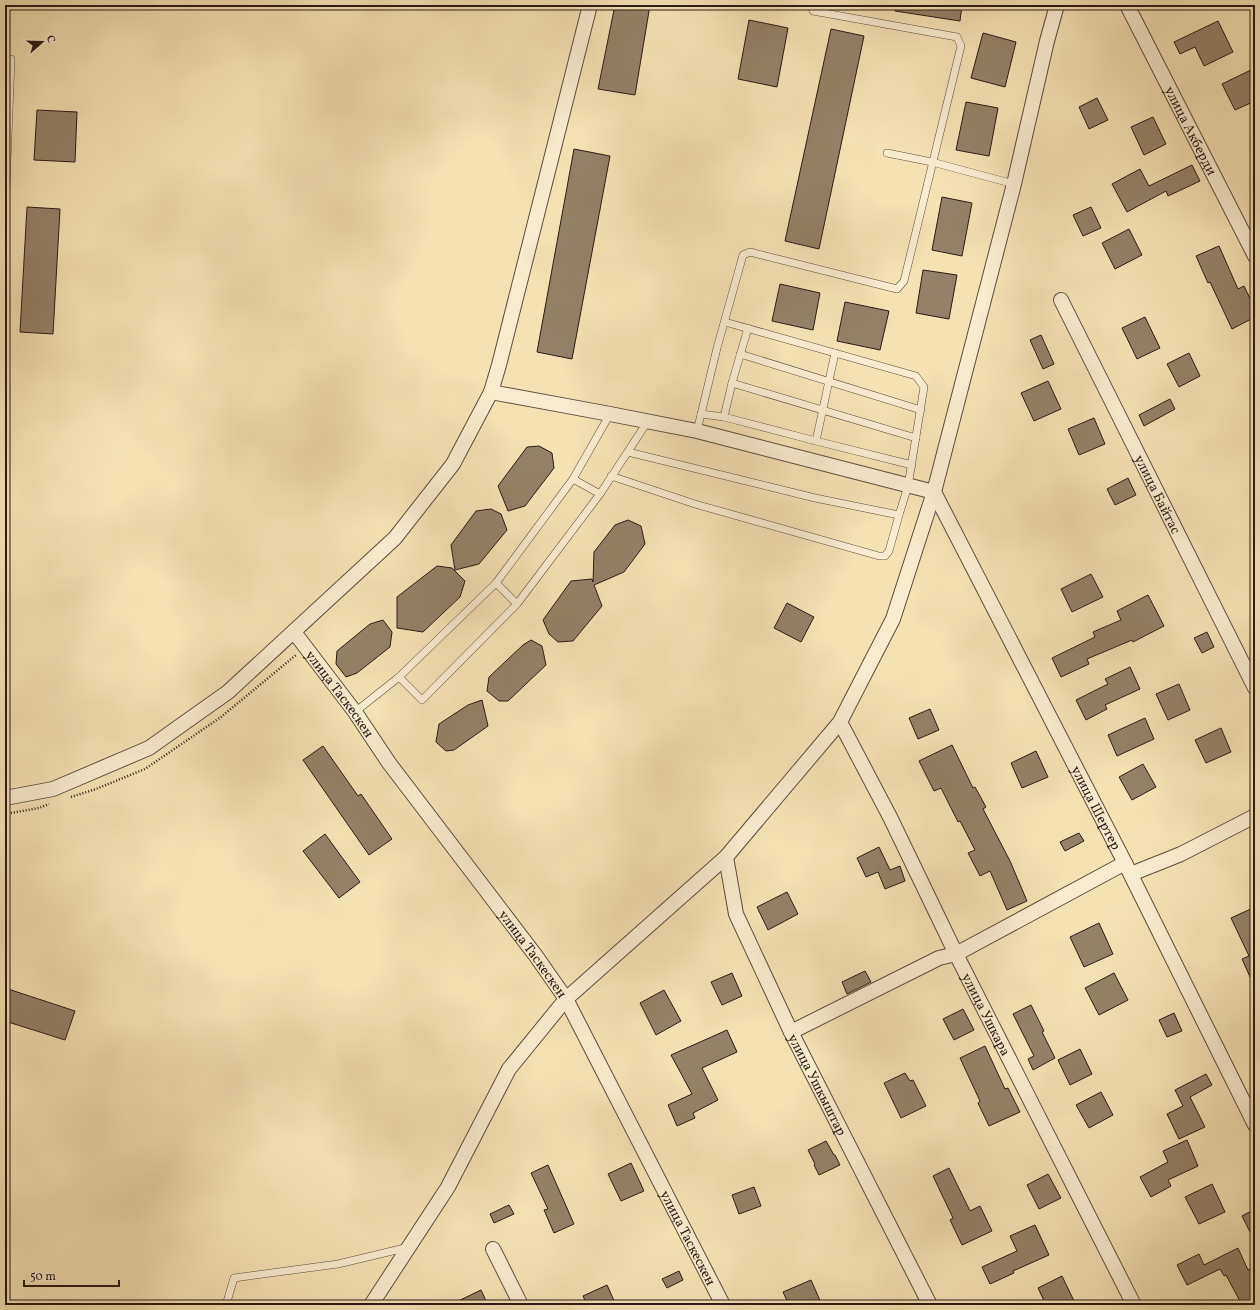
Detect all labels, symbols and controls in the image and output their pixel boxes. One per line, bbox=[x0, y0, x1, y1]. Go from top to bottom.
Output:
north arrow bbox=[22, 22, 62, 62]
text: С bbox=[42, 33, 58, 45]
street label: улица Акберди bbox=[1159, 83, 1221, 180]
street label: улица Байтас bbox=[1129, 452, 1184, 538]
street label: улица Таскескен bbox=[300, 647, 378, 742]
street label: улица Шертер bbox=[1066, 763, 1125, 854]
street label: улица Таскескен bbox=[493, 907, 571, 1003]
street label: улица Ушкара bbox=[956, 970, 1014, 1060]
street label: улица Ушкыштар bbox=[783, 1031, 850, 1139]
street label: улица Таскескен bbox=[655, 1187, 720, 1289]
scale bar bbox=[24, 1262, 119, 1288]
text: 50 m bbox=[30, 1269, 56, 1285]

